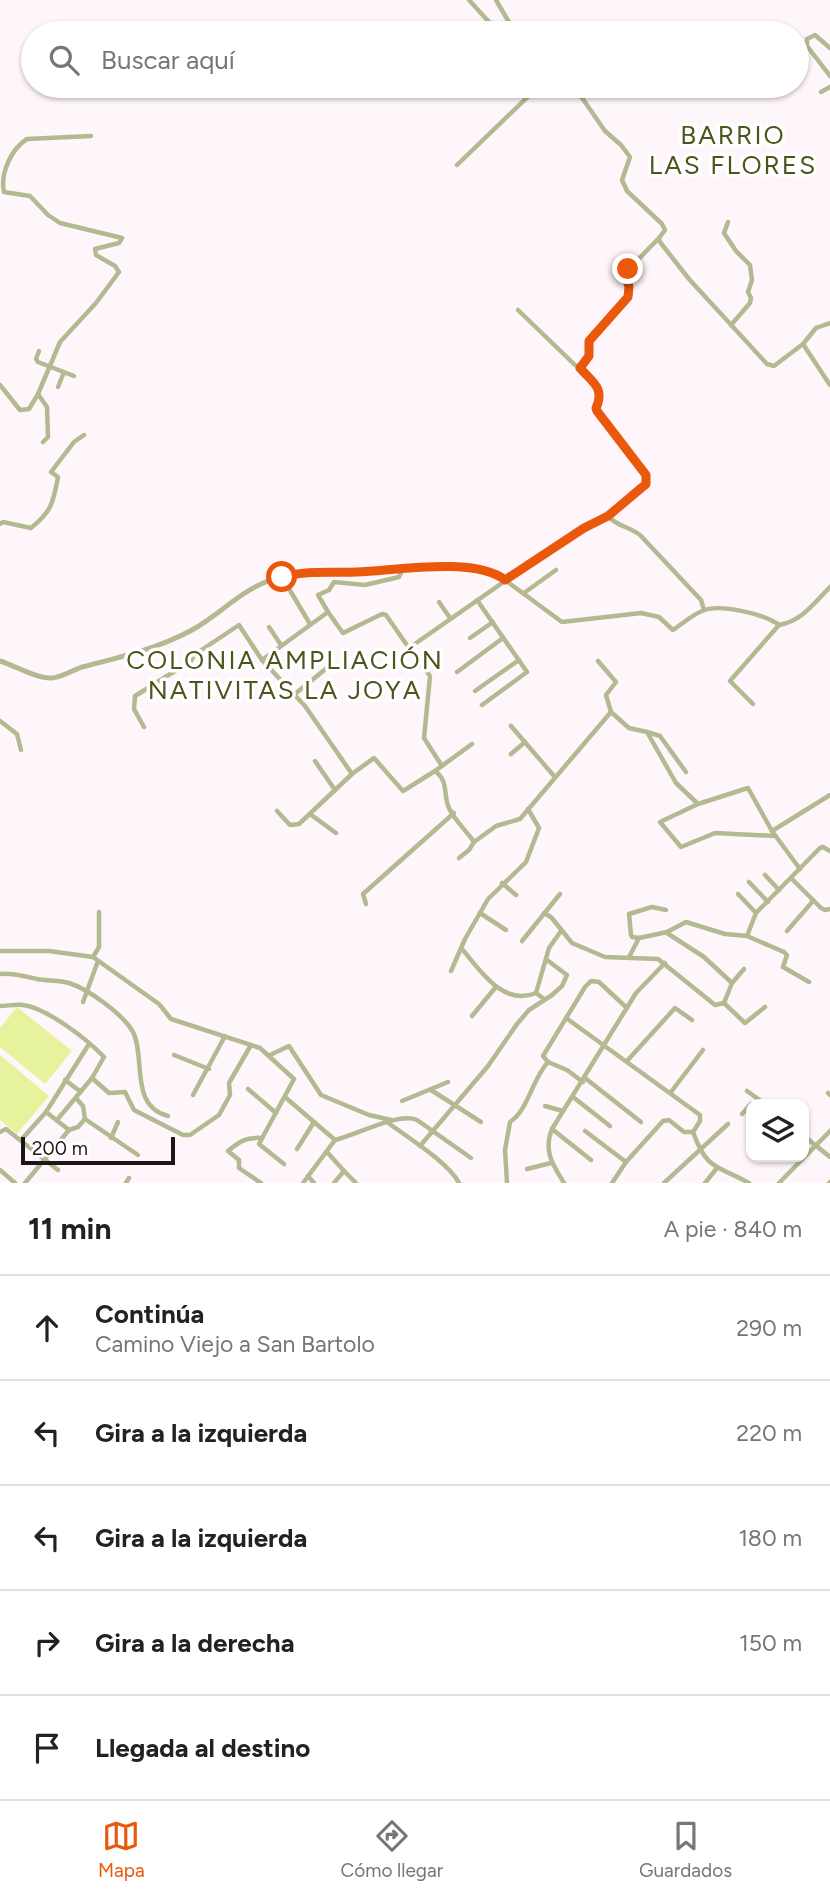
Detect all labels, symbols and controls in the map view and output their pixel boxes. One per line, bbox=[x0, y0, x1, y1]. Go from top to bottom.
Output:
search box bbox=[21, 21, 809, 98]
icon: search bbox=[45, 41, 83, 79]
text: Buscar aquí bbox=[101, 44, 235, 76]
district label: BARRIO LAS FLORES bbox=[649, 119, 817, 181]
route end bbox=[612, 253, 643, 284]
route start bbox=[266, 561, 297, 592]
district label: COLONIA AMPLIACIÓN NATIVITAS LA JOYA bbox=[126, 644, 444, 706]
map controls bbox=[746, 1099, 809, 1162]
button: layers bbox=[746, 1099, 809, 1162]
scale bar bbox=[21, 1134, 175, 1166]
text: 200 m bbox=[32, 1137, 88, 1160]
text: 11 min bbox=[28, 1210, 112, 1247]
text: A pie · 840 m bbox=[664, 1215, 802, 1243]
text: Continúa bbox=[95, 1298, 204, 1330]
icon: ahead bbox=[28, 1309, 66, 1347]
text: 290 m bbox=[736, 1314, 802, 1342]
text: Camino Viejo a San Bartolo bbox=[95, 1330, 375, 1358]
icon: left bbox=[28, 1414, 66, 1452]
text: Gira a la izquierda bbox=[95, 1417, 307, 1449]
text: 220 m bbox=[736, 1419, 802, 1447]
icon: left bbox=[28, 1519, 66, 1557]
text: Gira a la izquierda bbox=[95, 1522, 307, 1554]
text: 180 m bbox=[738, 1524, 802, 1552]
icon: right bbox=[28, 1624, 66, 1662]
text: Gira a la derecha bbox=[95, 1627, 295, 1659]
text: 150 m bbox=[739, 1629, 802, 1657]
icon: arrive bbox=[28, 1729, 66, 1767]
text: Llegada al destino bbox=[95, 1732, 310, 1764]
tab: Mapa bbox=[98, 1817, 145, 1882]
tab: Cómo llegar bbox=[341, 1817, 443, 1882]
tab: Guardados bbox=[639, 1817, 732, 1882]

